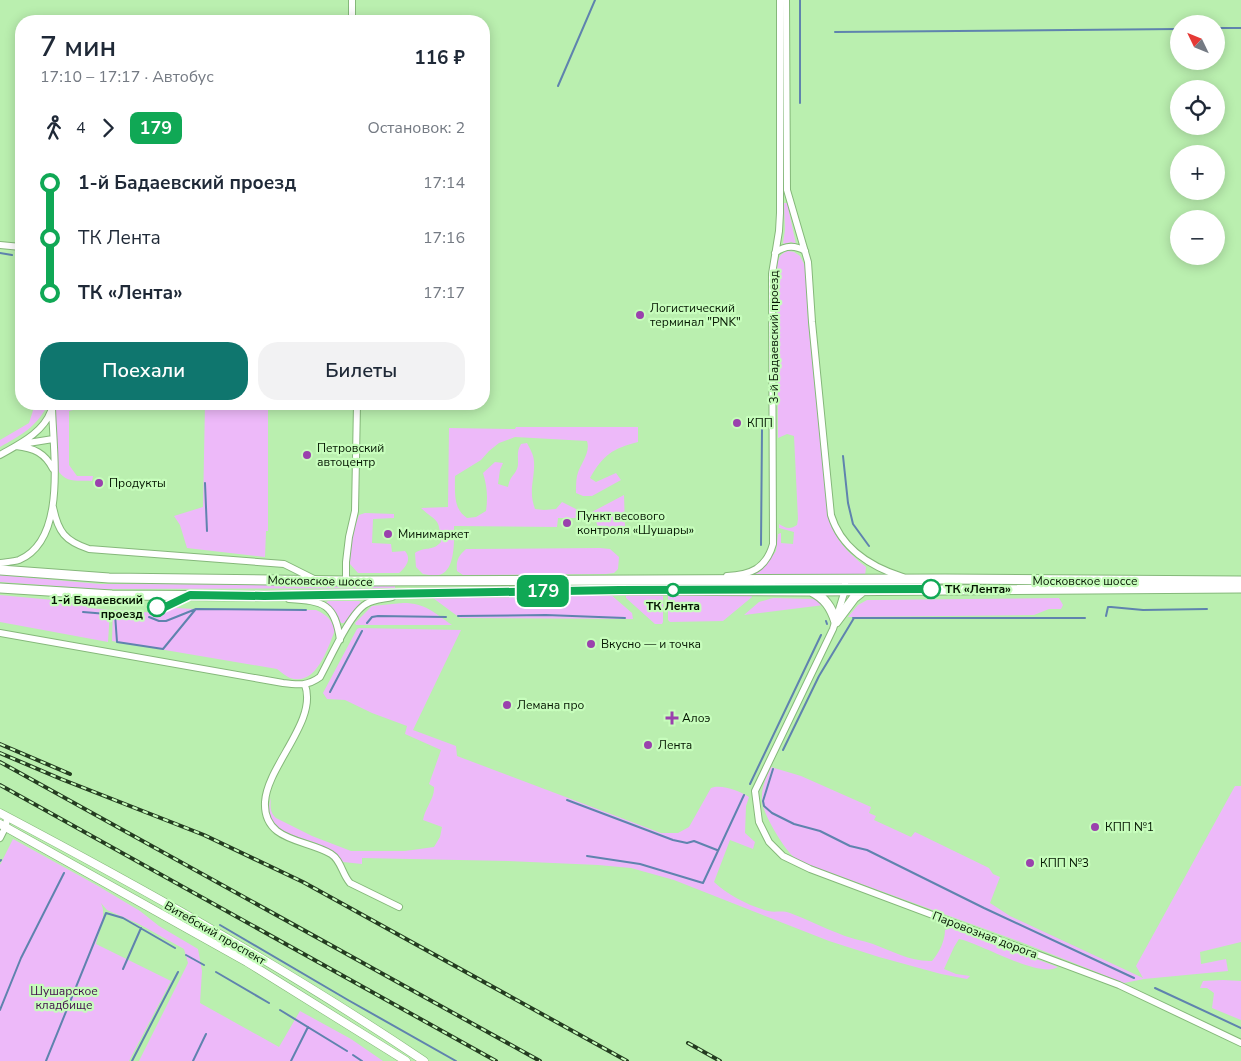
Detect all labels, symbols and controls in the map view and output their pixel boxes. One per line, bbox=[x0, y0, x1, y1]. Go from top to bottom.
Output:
north arrow bbox=[1170, 15, 1225, 70]
map controls bbox=[1170, 15, 1225, 265]
text: 7 мин bbox=[40, 28, 116, 66]
text: 116 ₽ bbox=[414, 45, 465, 71]
text: 17:10 – 17:17 · Автобус bbox=[40, 66, 214, 88]
button: locate bbox=[1170, 80, 1225, 135]
icon: walk bbox=[40, 114, 68, 142]
icon: forward bbox=[94, 114, 122, 142]
text: 179 bbox=[140, 116, 172, 140]
text: 4 bbox=[76, 117, 86, 139]
text: Остановок: 2 bbox=[367, 117, 465, 139]
button: + bbox=[1170, 145, 1225, 200]
text: 1-й Бадаевский проезд bbox=[78, 170, 296, 196]
text: 17:14 bbox=[423, 172, 465, 194]
button: − bbox=[1170, 210, 1225, 265]
text: ТК Лента bbox=[78, 225, 161, 251]
text: 17:16 bbox=[423, 227, 465, 249]
street label: 3-й Бадаевский проезд bbox=[766, 270, 782, 404]
text: ТК «Лента» bbox=[78, 280, 183, 306]
text: 17:17 bbox=[423, 282, 465, 304]
place label: Логистический терминал "PNK" bbox=[650, 300, 741, 330]
marker: Логистический терминал "PNK" bbox=[634, 309, 646, 321]
button: Поехали bbox=[40, 342, 248, 400]
button: Билеты bbox=[258, 342, 465, 400]
place label: КПП bbox=[747, 415, 773, 431]
marker: КПП bbox=[731, 417, 743, 429]
place label: Петровский автоцентр bbox=[317, 440, 384, 470]
marker: Петровский автоцентр bbox=[301, 449, 313, 461]
place label: Продукты bbox=[109, 475, 166, 491]
marker: Продукты bbox=[93, 477, 105, 489]
place label: Пункт весового контроля «Шушары» bbox=[577, 508, 694, 538]
marker: Пункт весового контроля «Шушары» bbox=[561, 517, 573, 529]
place label: Минимаркет bbox=[398, 526, 470, 542]
marker: Минимаркет bbox=[382, 528, 394, 540]
street label: Московское шоссе bbox=[267, 572, 373, 590]
street label: Московское шоссе bbox=[1032, 573, 1138, 589]
line badge: 179 bbox=[514, 575, 572, 607]
text: 179 bbox=[527, 579, 559, 603]
marker: ТК «Лента» bbox=[921, 579, 941, 599]
place label: ТК «Лента» bbox=[945, 581, 1011, 597]
marker: ТК Лента bbox=[666, 583, 680, 597]
place label: 1-й Бадаевский проезд bbox=[51, 592, 144, 622]
marker: 1-й Бадаевский проезд bbox=[147, 597, 167, 617]
place label: ТК Лента bbox=[646, 598, 700, 614]
place label: Вкусно — и точка bbox=[601, 636, 701, 652]
marker: Вкусно — и точка bbox=[585, 638, 597, 650]
place label: Лемана про bbox=[517, 697, 584, 713]
marker: Лемана про bbox=[501, 699, 513, 711]
place label: Алоэ bbox=[682, 710, 710, 726]
marker: Алоэ bbox=[666, 712, 678, 724]
place label: Лента bbox=[658, 737, 692, 753]
marker: Лента bbox=[642, 739, 654, 751]
place label: КПП №1 bbox=[1105, 819, 1154, 835]
marker: КПП №1 bbox=[1089, 821, 1101, 833]
place label: КПП №3 bbox=[1040, 855, 1089, 871]
marker: КПП №3 bbox=[1024, 857, 1036, 869]
street label: Витебский проспект bbox=[161, 897, 269, 969]
street label: Паровозная дорога bbox=[930, 908, 1040, 962]
park label: Шушарское кладбище bbox=[30, 983, 98, 1013]

